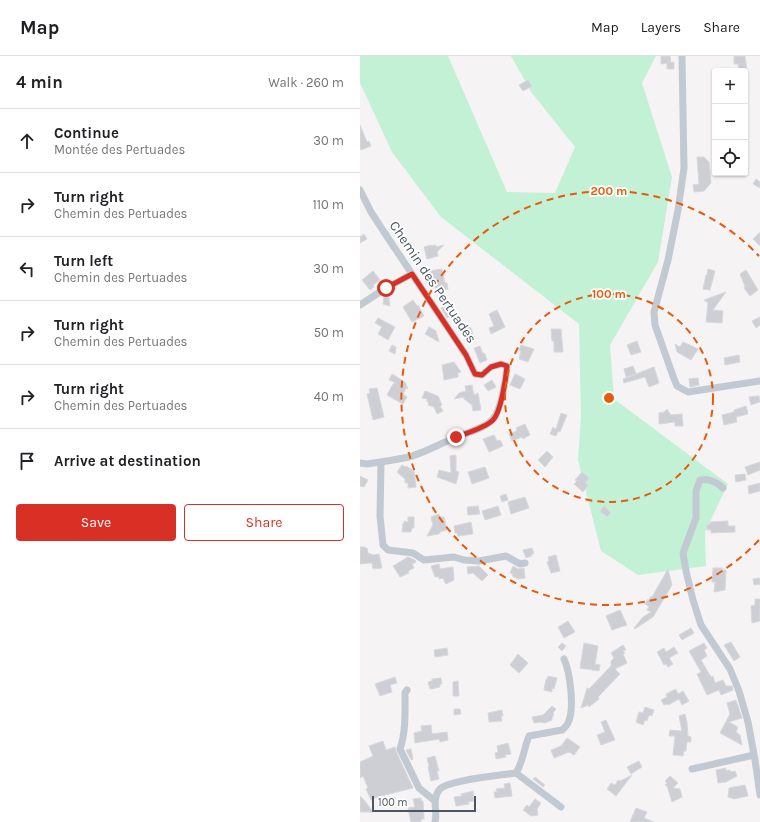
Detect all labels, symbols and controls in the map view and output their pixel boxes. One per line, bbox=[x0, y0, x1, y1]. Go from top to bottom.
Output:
text: Map bbox=[20, 17, 59, 39]
text: Map bbox=[591, 19, 619, 36]
text: Layers bbox=[641, 19, 681, 36]
text: Share bbox=[703, 19, 740, 36]
map controls bbox=[712, 68, 748, 176]
button: + bbox=[712, 68, 748, 104]
text: 4 min bbox=[16, 72, 63, 92]
text: Walk · 260 m bbox=[268, 75, 344, 90]
button: − bbox=[712, 104, 748, 140]
text: Continue bbox=[54, 124, 119, 142]
icon: ahead bbox=[16, 130, 38, 152]
text: 30 m bbox=[313, 133, 344, 148]
button: locate bbox=[712, 140, 748, 176]
text: Montée des Pertuades bbox=[54, 142, 185, 157]
text: 200 m bbox=[591, 184, 627, 198]
text: Turn right bbox=[54, 188, 124, 206]
icon: right bbox=[16, 194, 38, 216]
text: 110 m bbox=[312, 197, 344, 212]
text: Chemin des Pertuades bbox=[54, 206, 187, 221]
street label: Chemin des Pertuades bbox=[386, 218, 480, 346]
text: Turn left bbox=[54, 252, 113, 270]
icon: left bbox=[16, 258, 38, 280]
text: 30 m bbox=[313, 261, 344, 276]
text: Chemin des Pertuades bbox=[54, 270, 187, 285]
route start bbox=[377, 279, 395, 297]
text: 100 m bbox=[592, 287, 626, 301]
text: Turn right bbox=[54, 316, 124, 334]
icon: right bbox=[16, 322, 38, 344]
text: 50 m bbox=[314, 325, 344, 340]
text: Chemin des Pertuades bbox=[54, 334, 187, 349]
text: Turn right bbox=[54, 380, 124, 398]
icon: right bbox=[16, 386, 38, 408]
text: 40 m bbox=[314, 389, 344, 404]
centre of rings bbox=[602, 391, 616, 405]
text: Chemin des Pertuades bbox=[54, 398, 187, 413]
route end bbox=[447, 428, 465, 446]
icon: arrive bbox=[16, 450, 38, 472]
text: Arrive at destination bbox=[54, 452, 201, 470]
button: Save bbox=[16, 504, 176, 541]
button: Share bbox=[184, 504, 344, 541]
scale bar bbox=[372, 794, 476, 813]
text: 100 m bbox=[378, 796, 408, 809]

